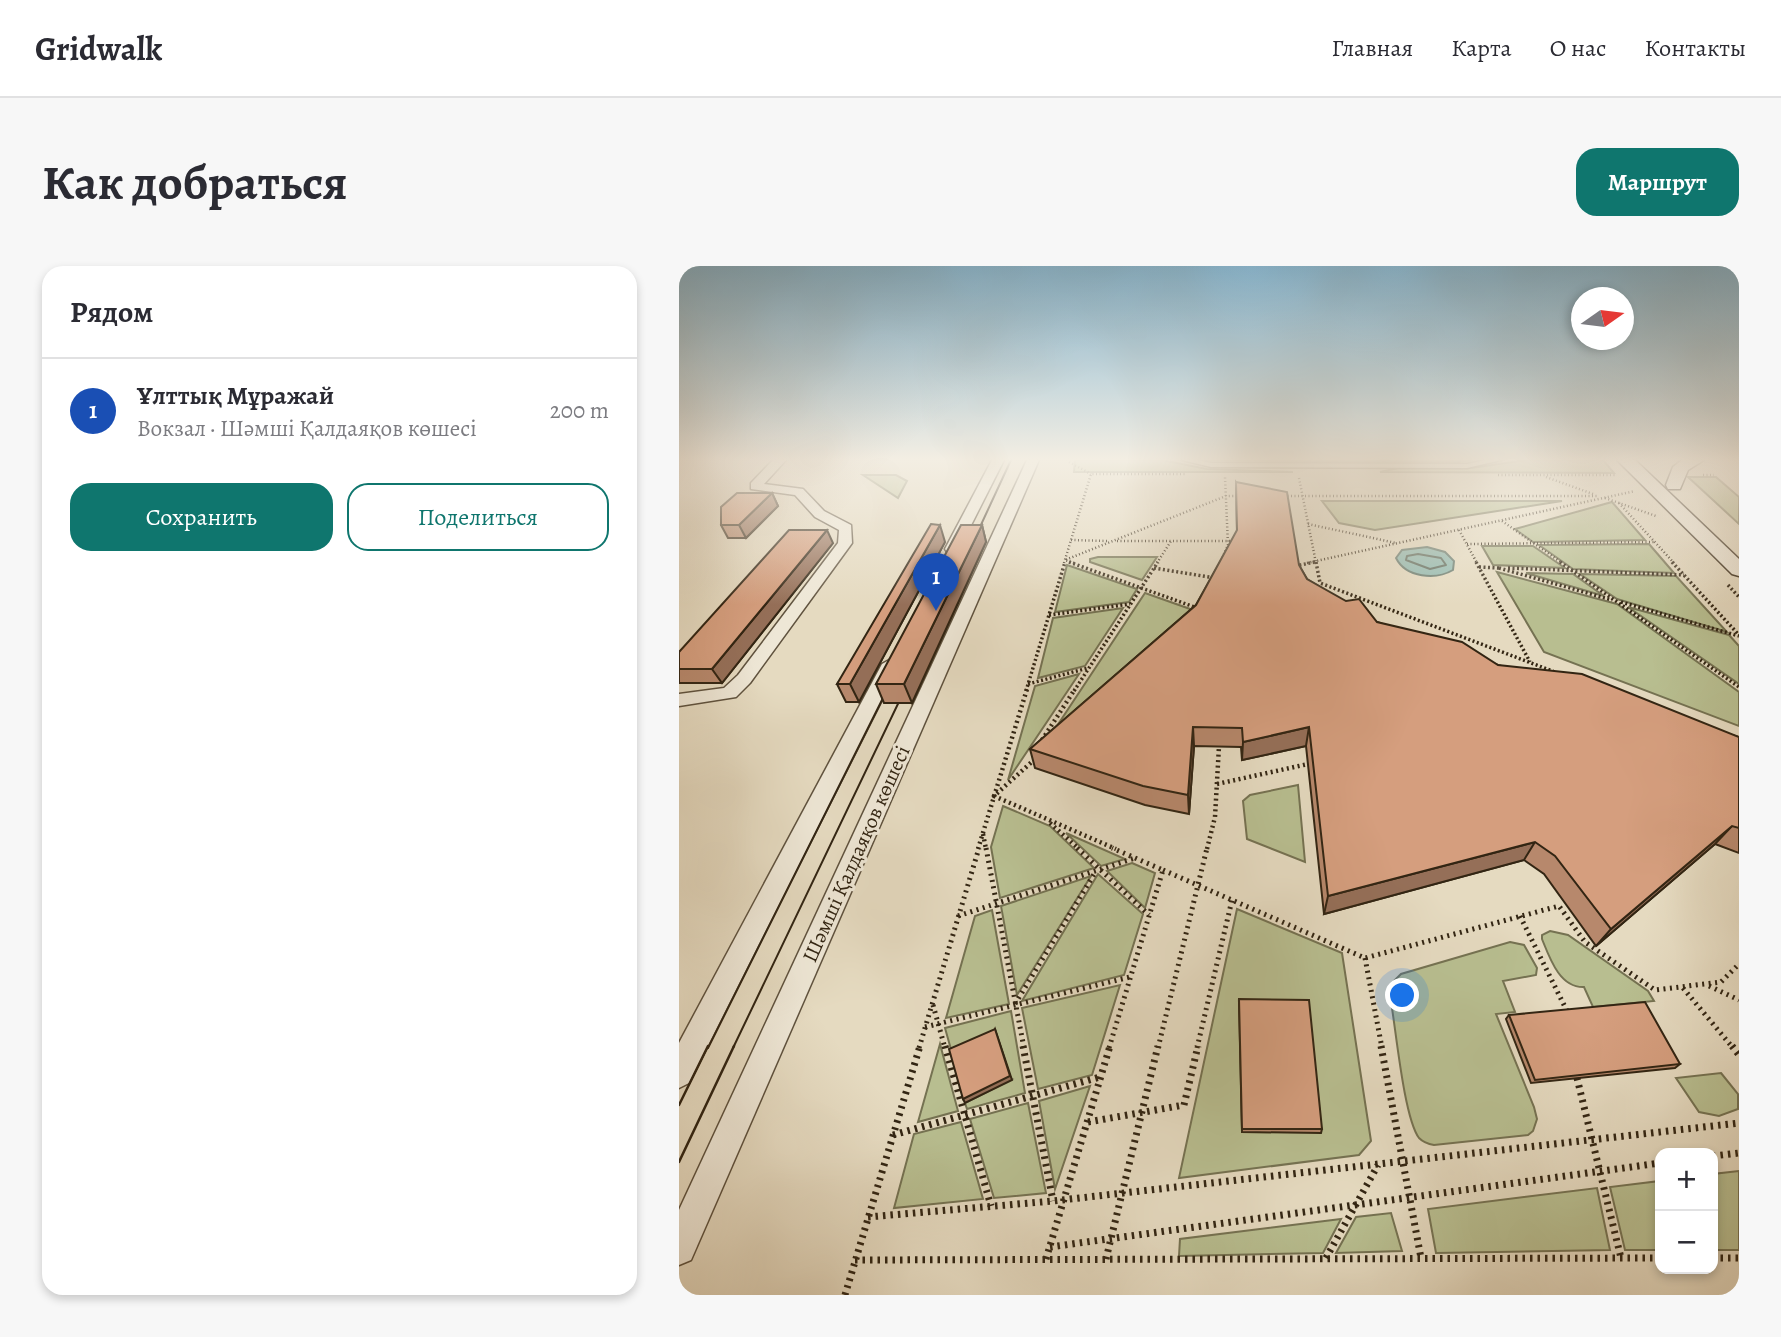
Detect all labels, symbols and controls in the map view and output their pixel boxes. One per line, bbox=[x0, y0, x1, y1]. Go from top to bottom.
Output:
text: Gridwalk bbox=[35, 26, 162, 71]
text: Главная bbox=[1332, 32, 1413, 64]
text: Карта bbox=[1451, 32, 1512, 64]
text: О нас bbox=[1550, 32, 1606, 64]
text: Контакты bbox=[1644, 32, 1746, 64]
button: Маршрут bbox=[1576, 148, 1739, 216]
text: Как добраться bbox=[42, 149, 348, 216]
north arrow bbox=[1571, 287, 1634, 350]
text: Рядом bbox=[70, 292, 153, 332]
text: Ұлттық Мұражай bbox=[137, 378, 334, 413]
text: 1 bbox=[89, 395, 97, 426]
text: 200 m bbox=[550, 395, 609, 426]
text: Вокзал · Шәмші Қалдаяқов көшесі bbox=[137, 413, 477, 444]
button: Сохранить bbox=[70, 483, 333, 551]
button: Поделиться bbox=[347, 483, 609, 551]
pin: 1 bbox=[913, 553, 959, 611]
street label: Шәмші Қалдаяқов көшесі bbox=[795, 741, 917, 967]
your location bbox=[1385, 978, 1419, 1012]
map controls bbox=[1655, 1148, 1718, 1274]
button: + bbox=[1655, 1148, 1718, 1211]
button: − bbox=[1655, 1211, 1718, 1274]

